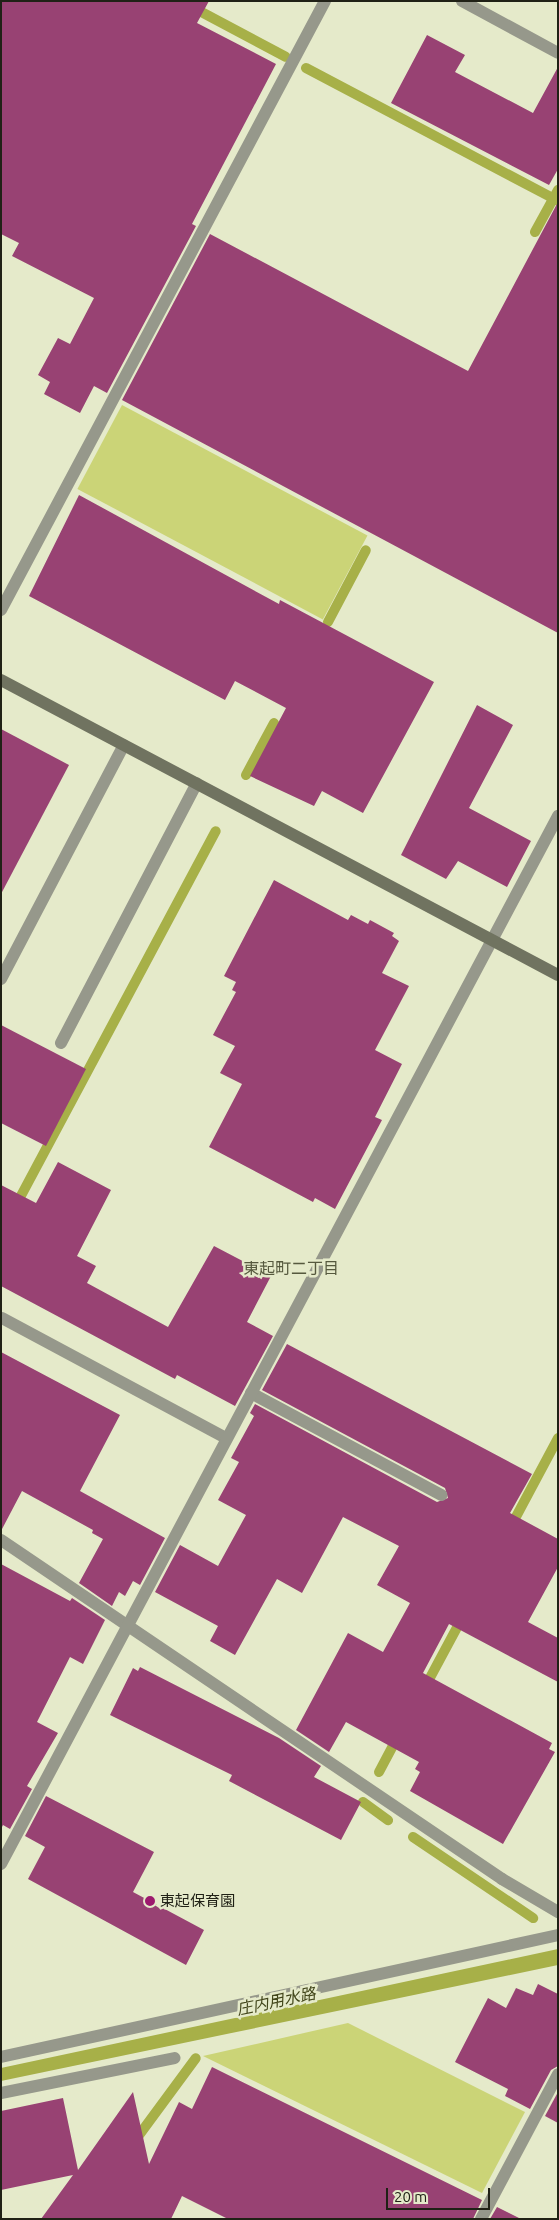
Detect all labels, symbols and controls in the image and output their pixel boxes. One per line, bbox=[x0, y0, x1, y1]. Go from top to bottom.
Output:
district label: 東起町二丁目 bbox=[243, 1258, 339, 1278]
place label: 東起保育園 bbox=[160, 1892, 235, 1910]
marker: 東起保育園 bbox=[144, 1895, 156, 1907]
water label: 庄内用水路 bbox=[235, 1983, 317, 2019]
scale bar bbox=[389, 2178, 493, 2210]
text: 20 m bbox=[394, 2188, 427, 2205]

